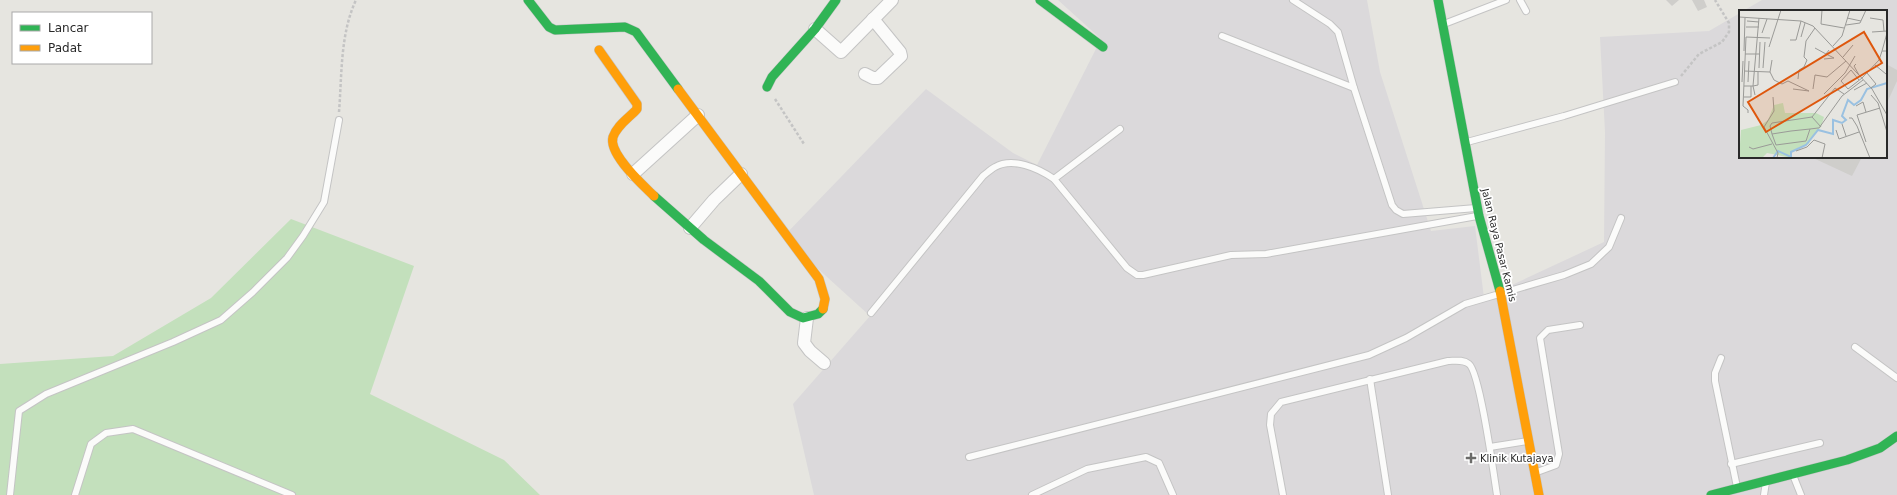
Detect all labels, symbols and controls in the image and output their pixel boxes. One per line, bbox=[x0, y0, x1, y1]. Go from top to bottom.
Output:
inset map bbox=[1739, 10, 1887, 158]
legend bbox=[12, 12, 152, 64]
text: Lancar bbox=[48, 21, 89, 35]
text: Padat bbox=[48, 41, 82, 55]
street label: Jalan Raya Pasar Kamis bbox=[1479, 186, 1518, 303]
marker: Klinik Kutajaya bbox=[1465, 452, 1477, 464]
place label: Klinik Kutajaya bbox=[1480, 453, 1554, 464]

